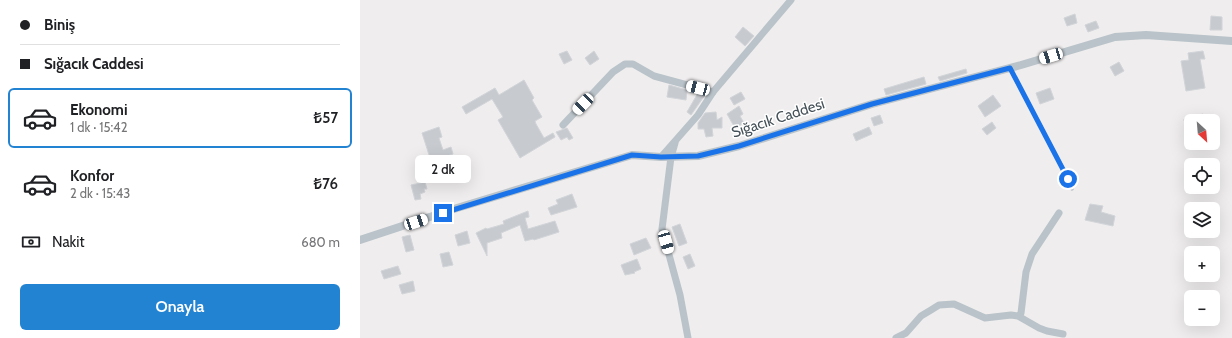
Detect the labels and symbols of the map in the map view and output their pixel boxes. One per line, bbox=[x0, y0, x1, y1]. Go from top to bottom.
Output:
car bbox=[1038, 47, 1064, 65]
car bbox=[685, 79, 711, 97]
car bbox=[570, 91, 596, 117]
street label: Sığacık Caddesi bbox=[729, 94, 827, 142]
north arrow bbox=[1184, 114, 1220, 150]
callout: 2 dk bbox=[415, 155, 471, 183]
route start bbox=[1059, 170, 1077, 188]
route end bbox=[434, 204, 452, 222]
car bbox=[403, 213, 429, 231]
car bbox=[657, 229, 675, 255]

